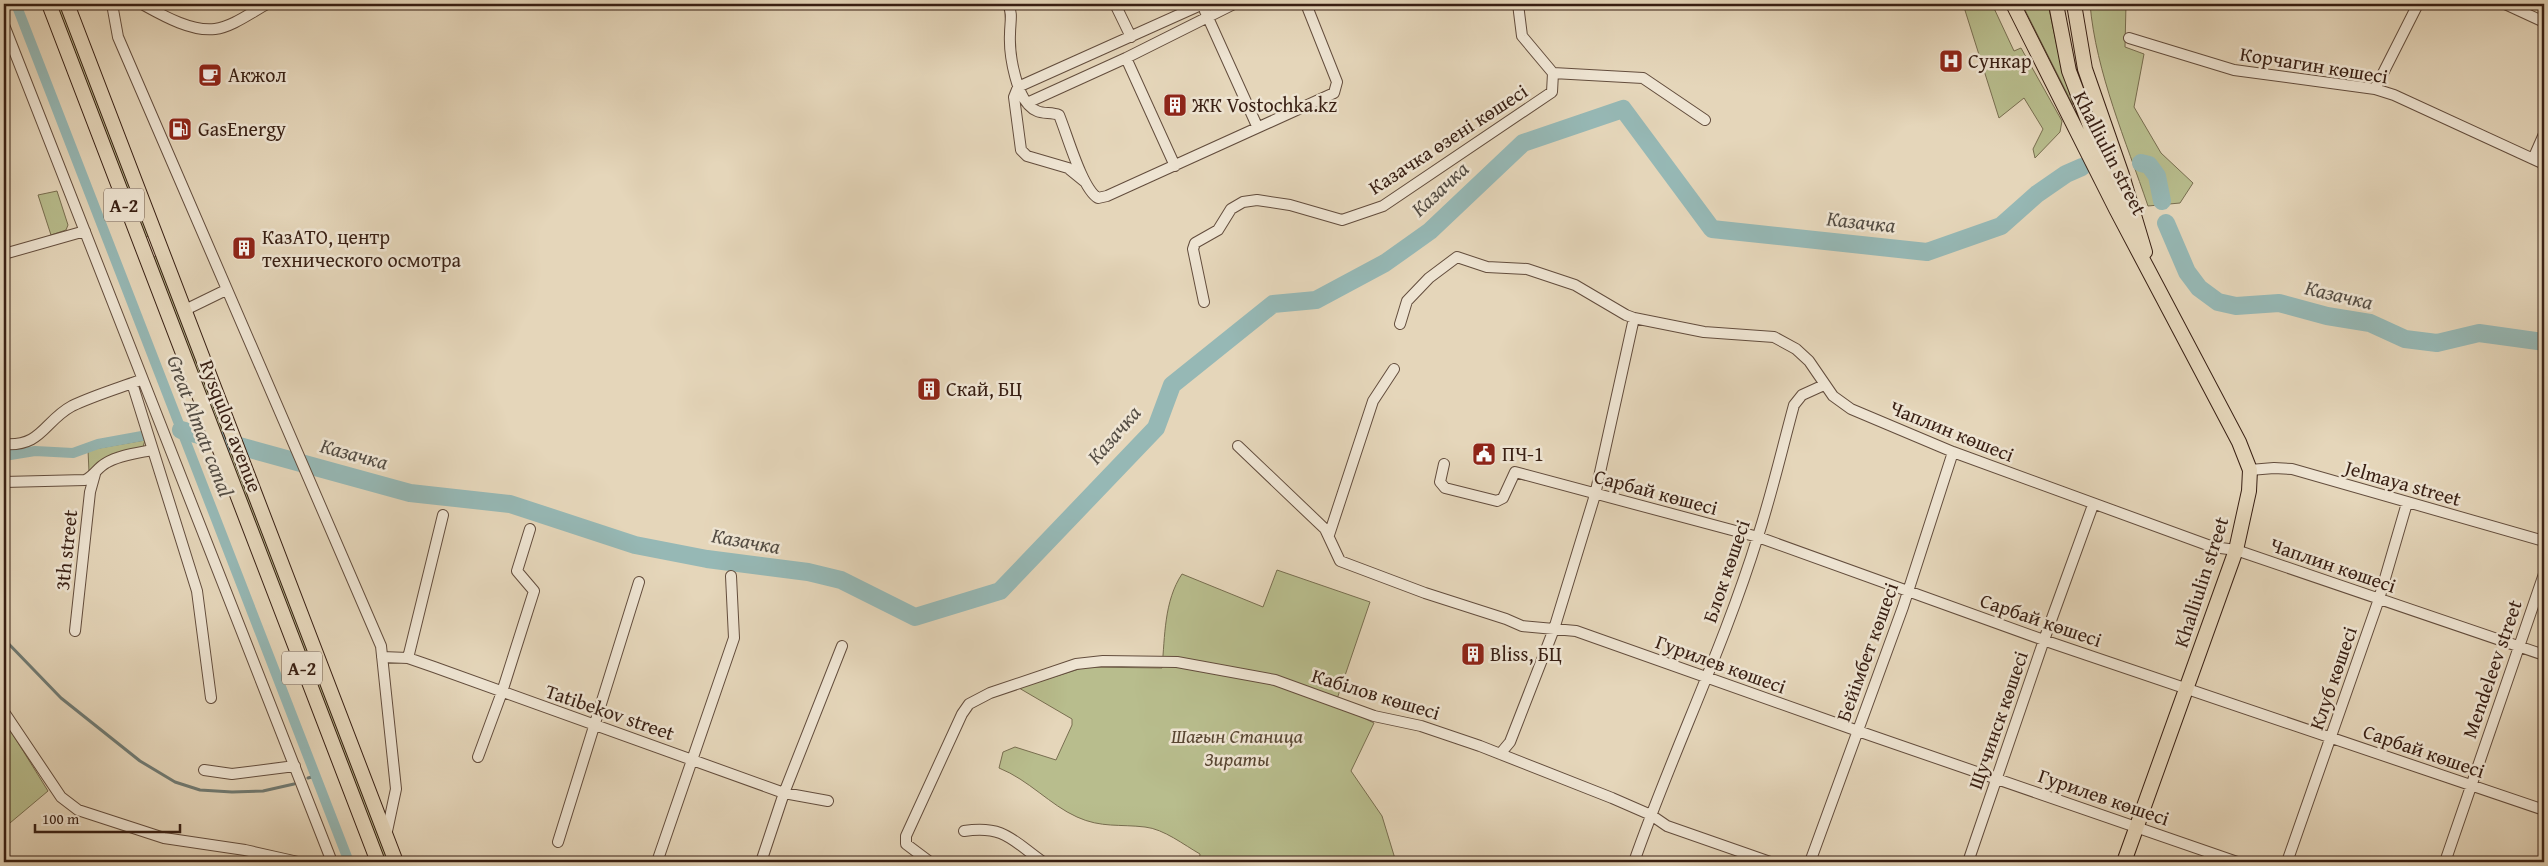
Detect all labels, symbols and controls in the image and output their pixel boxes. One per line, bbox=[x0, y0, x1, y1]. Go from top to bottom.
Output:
street label: Корчагин көшесі bbox=[2238, 38, 2391, 91]
place label: Сункар bbox=[1968, 46, 2032, 75]
hospital icon: Сункар bbox=[1938, 48, 1964, 74]
place label: Акжол bbox=[228, 60, 286, 89]
cafe icon: Акжол bbox=[197, 62, 223, 88]
street label: Казачка өзені көшесі bbox=[1364, 79, 1532, 199]
street label: Khalliulin street bbox=[2067, 86, 2154, 220]
place label: ЖК Vostochka.kz bbox=[1191, 90, 1337, 119]
building icon: ЖК Vostochka.kz bbox=[1162, 92, 1188, 118]
place label: GasEnergy bbox=[198, 114, 286, 143]
fuel station icon: GasEnergy bbox=[167, 116, 193, 142]
water label: Казачка bbox=[1406, 156, 1474, 222]
road number: A-2 bbox=[104, 188, 144, 222]
water label: Казачка bbox=[1825, 202, 1897, 241]
place label: КазАТО, центр технического осмотра bbox=[262, 222, 461, 274]
building icon: КазАТО, центр технического осмотра bbox=[231, 235, 257, 261]
water label: Казачка bbox=[2302, 272, 2377, 317]
water label: Great Almatı canal bbox=[159, 350, 242, 501]
street label: Rysqulov avenue bbox=[193, 355, 270, 496]
place label: Скай, БЦ bbox=[946, 374, 1022, 403]
building icon: Скай, БЦ bbox=[916, 376, 942, 402]
street label: Чаплин көшесі bbox=[1886, 392, 2019, 469]
water label: Казачка bbox=[1079, 398, 1148, 471]
water label: Казачка bbox=[317, 430, 392, 477]
place label: ПЧ-1 bbox=[1502, 439, 1544, 468]
public building icon: ПЧ-1 bbox=[1471, 441, 1497, 467]
street label: Jelmaya street bbox=[2339, 451, 2465, 513]
street label: Сарбай көшесі bbox=[1591, 461, 1722, 522]
street label: 3th street bbox=[47, 508, 84, 592]
street label: Khalliulin street bbox=[2166, 513, 2235, 651]
street label: Блок көшесі bbox=[1694, 515, 1757, 626]
water label: Казачка bbox=[709, 519, 783, 562]
street label: Чаплин көшесі bbox=[2266, 529, 2400, 600]
street label: Бейімбет көшесі bbox=[1828, 578, 1905, 725]
street label: Сарбай көшесі bbox=[1976, 585, 2106, 654]
street label: Mendeleev street bbox=[2454, 596, 2529, 742]
street label: Клуб көшесі bbox=[2301, 622, 2364, 734]
street label: Гурилев көшесі bbox=[1652, 627, 1791, 701]
place label: Bliss, БЦ bbox=[1490, 639, 1562, 668]
building icon: Bliss, БЦ bbox=[1460, 641, 1486, 667]
street label: Щучинск көшесі bbox=[1960, 646, 2035, 793]
road number: A-2 bbox=[282, 651, 322, 684]
street label: Кабілов көшесі bbox=[1308, 660, 1444, 727]
street label: Tatibekov street bbox=[542, 676, 679, 747]
street label: Сарбай көшесі bbox=[2359, 716, 2489, 785]
park label: Шағын Станица Зираты bbox=[1171, 721, 1304, 773]
street label: Гурилев көшесі bbox=[2035, 761, 2174, 833]
scale bar bbox=[35, 801, 180, 833]
text: 100 m bbox=[42, 808, 80, 829]

